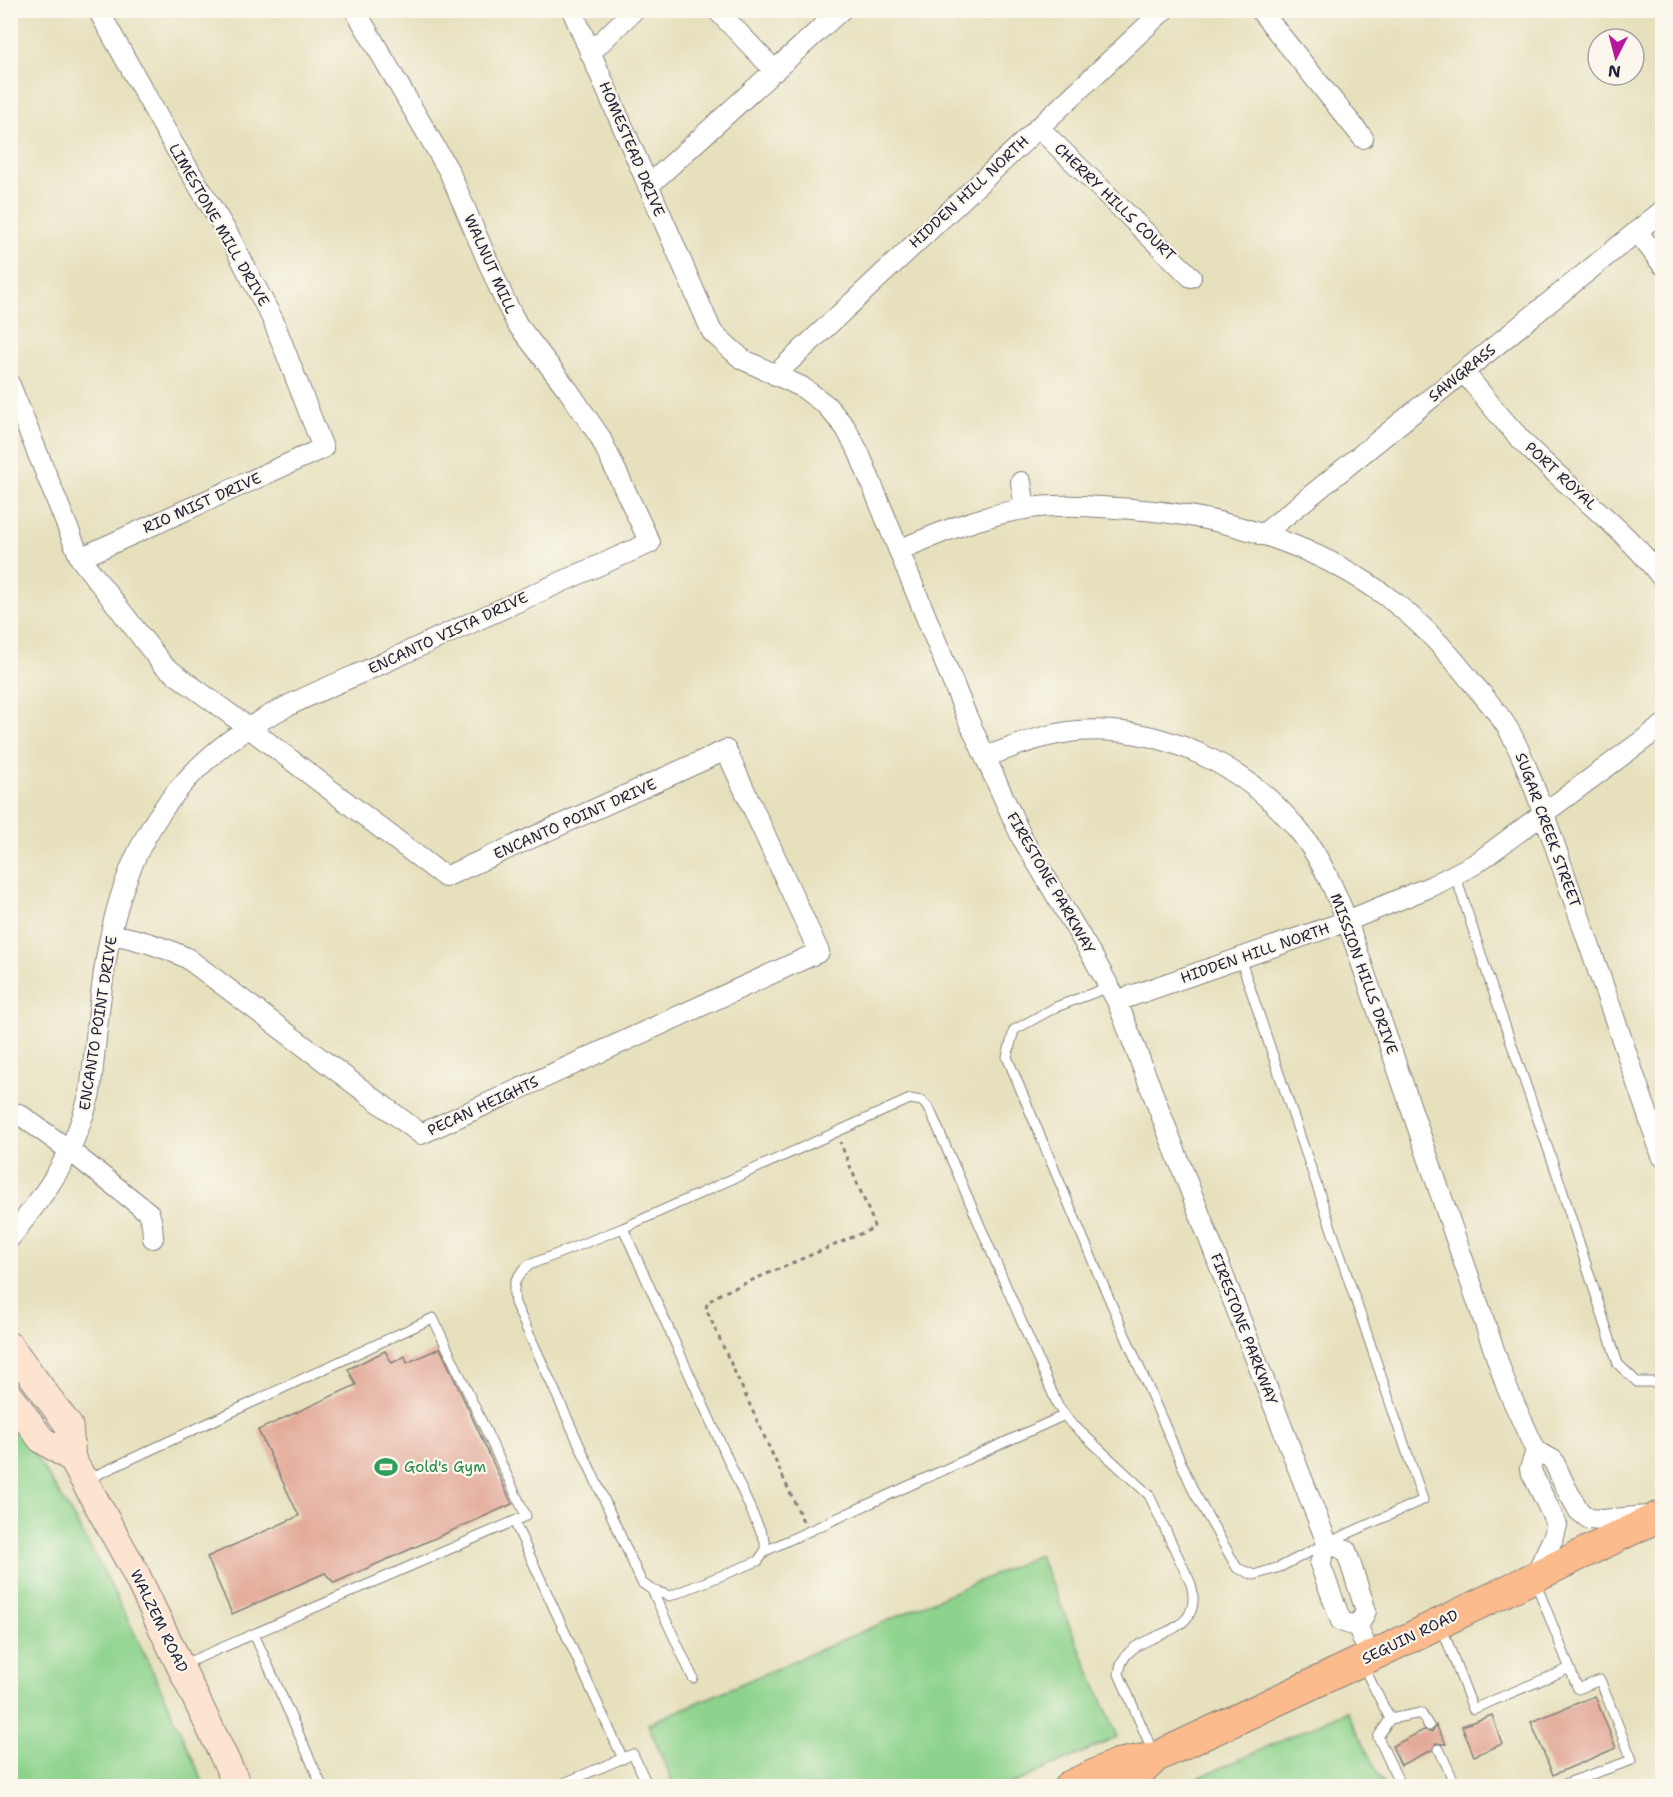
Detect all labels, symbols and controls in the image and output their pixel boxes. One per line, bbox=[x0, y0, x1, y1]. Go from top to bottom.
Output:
north arrow bbox=[1586, 27, 1646, 87]
text: N bbox=[1607, 60, 1622, 83]
street label: HOMESTEAD DRIVE bbox=[594, 78, 670, 220]
street label: HIDDEN HILL NORTH bbox=[905, 131, 1033, 253]
street label: CHERRY HILLS COURT bbox=[1050, 139, 1180, 265]
street label: LIMESTONE MILL DRIVE bbox=[164, 140, 274, 310]
street label: WALNUT MILL bbox=[459, 211, 521, 317]
street label: SAWGRASS bbox=[1424, 340, 1500, 406]
street label: PORT ROYAL bbox=[1521, 437, 1601, 515]
street label: RIO MIST DRIVE bbox=[140, 468, 264, 538]
street label: ENCANTO VISTA DRIVE bbox=[365, 587, 531, 679]
street label: SUGAR CREEK STREET bbox=[1511, 750, 1585, 910]
street label: ENCANTO POINT DRIVE bbox=[490, 774, 660, 864]
street label: FIRESTONE PARKWAY bbox=[1002, 808, 1100, 958]
street label: MISSION HILLS DRIVE bbox=[1326, 891, 1402, 1057]
street label: HIDDEN HILL NORTH bbox=[1178, 918, 1332, 988]
street label: ENCANTO POINT DRIVE bbox=[74, 934, 122, 1112]
street label: PECAN HEIGHTS bbox=[424, 1072, 542, 1140]
street label: FIRESTONE PARKWAY bbox=[1206, 1250, 1282, 1408]
sports icon: Gold's Gym bbox=[373, 1454, 399, 1480]
place label: Gold's Gym bbox=[404, 1457, 486, 1477]
street label: WALZEM ROAD bbox=[125, 1566, 193, 1676]
street label: SEGUIN ROAD bbox=[1358, 1605, 1462, 1669]

